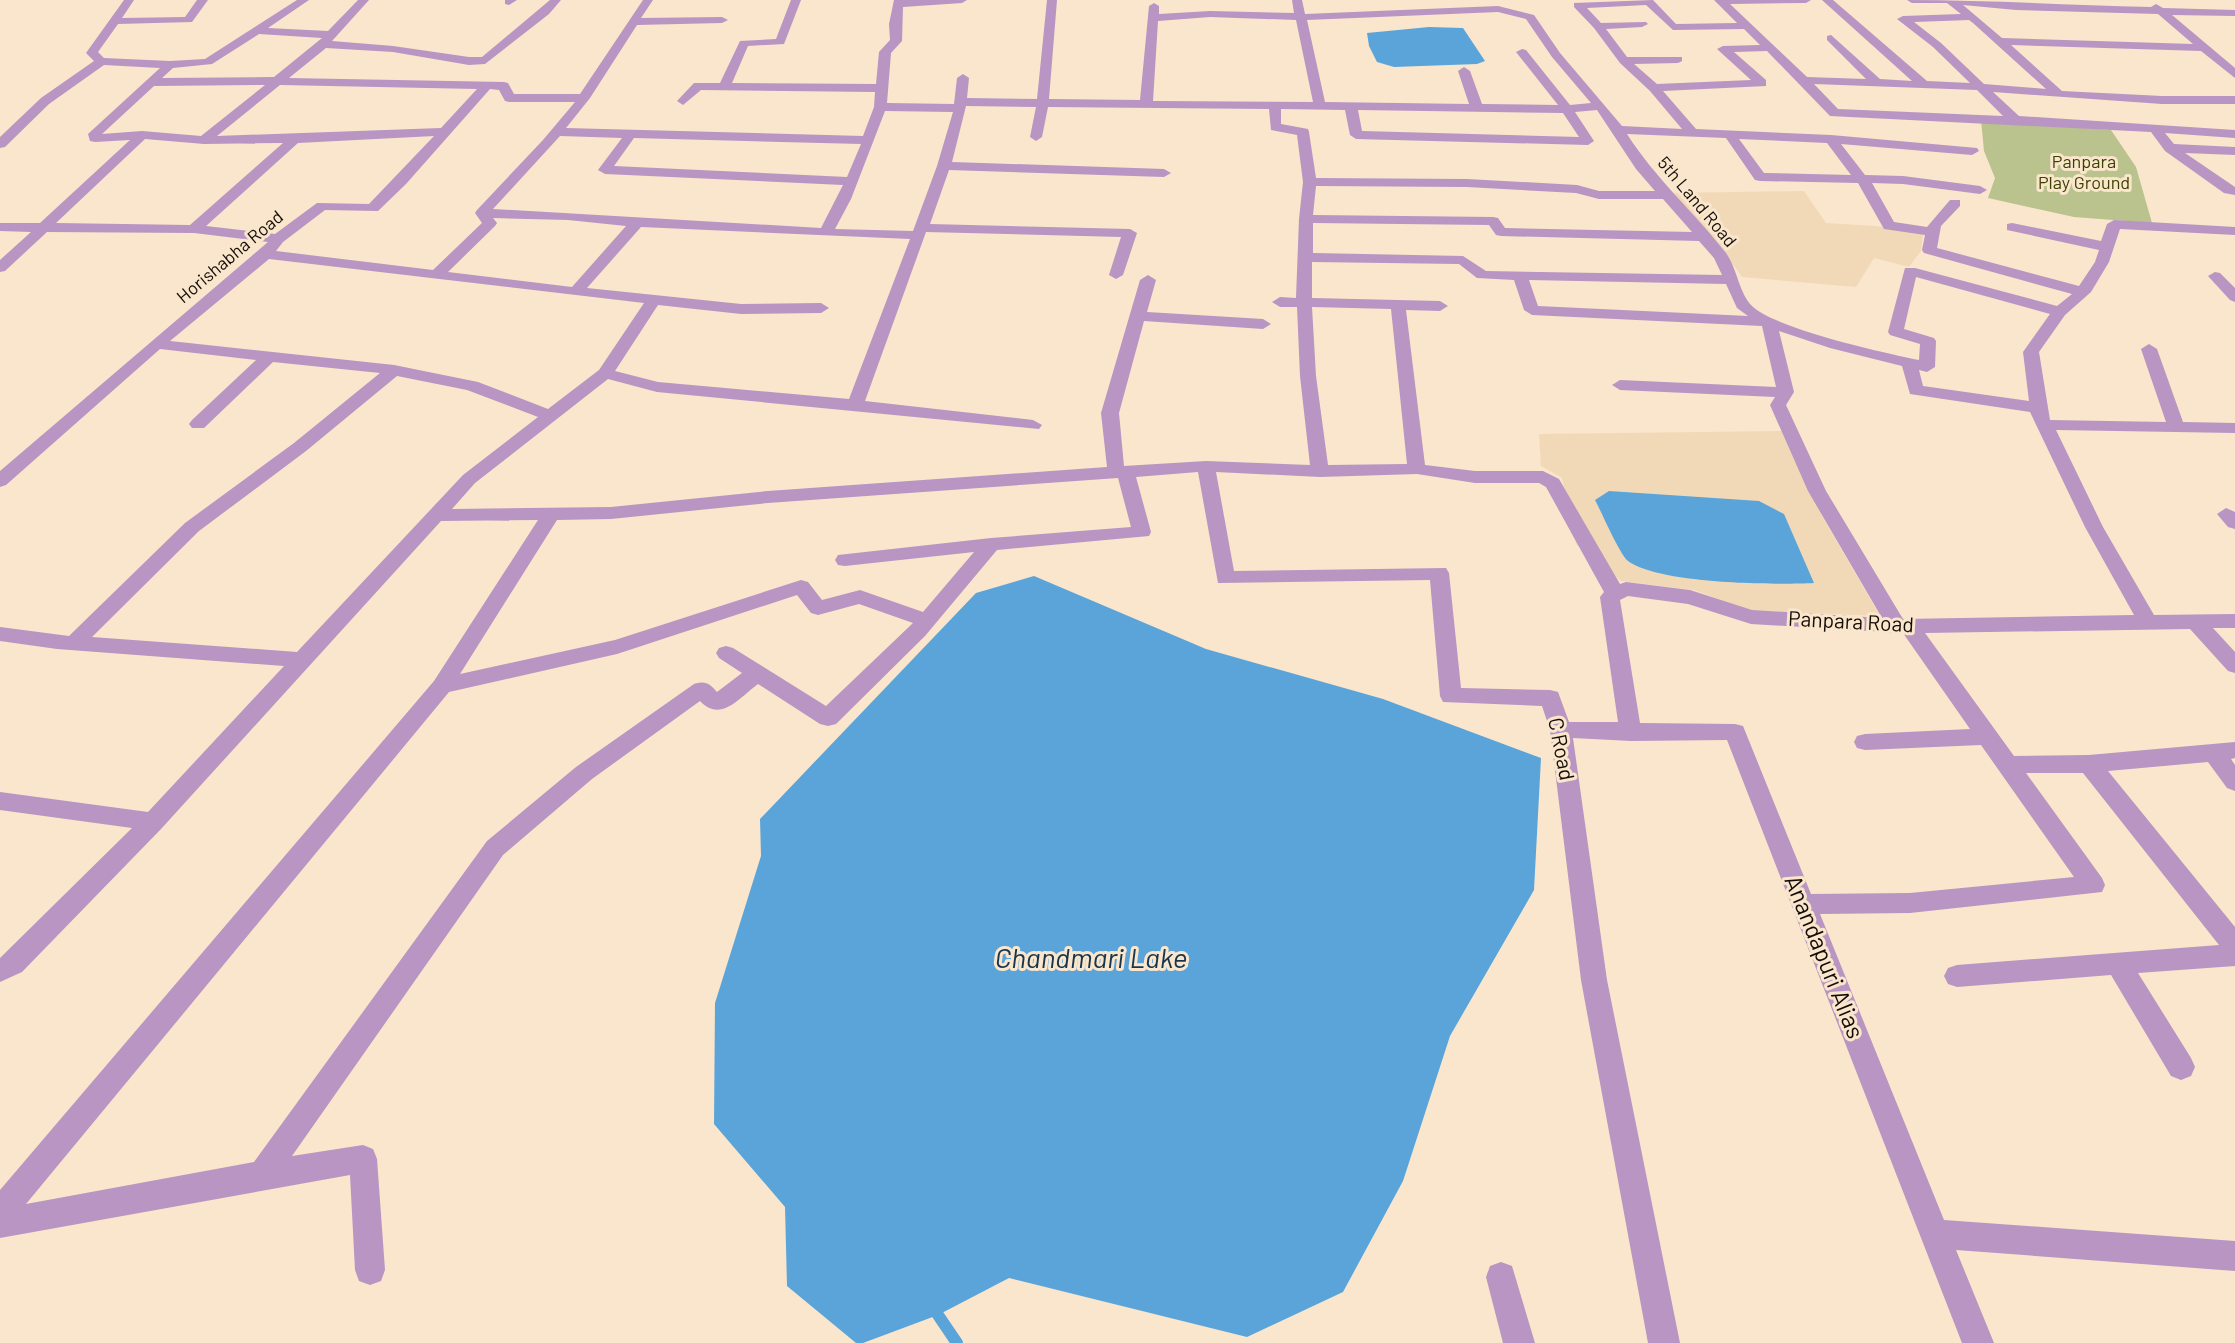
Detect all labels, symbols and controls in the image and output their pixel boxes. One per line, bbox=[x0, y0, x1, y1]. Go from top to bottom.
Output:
park label: Panpara Play Ground bbox=[2038, 150, 2130, 193]
street label: 5th Land Road bbox=[1654, 152, 1742, 251]
street label: Horishabha Road bbox=[172, 205, 287, 307]
street label: Panpara Road bbox=[1788, 605, 1915, 636]
street label: C Road bbox=[1544, 715, 1581, 782]
street label: Anandapuri Alias bbox=[1779, 870, 1871, 1042]
water label: Chandmari Lake bbox=[995, 940, 1187, 974]

